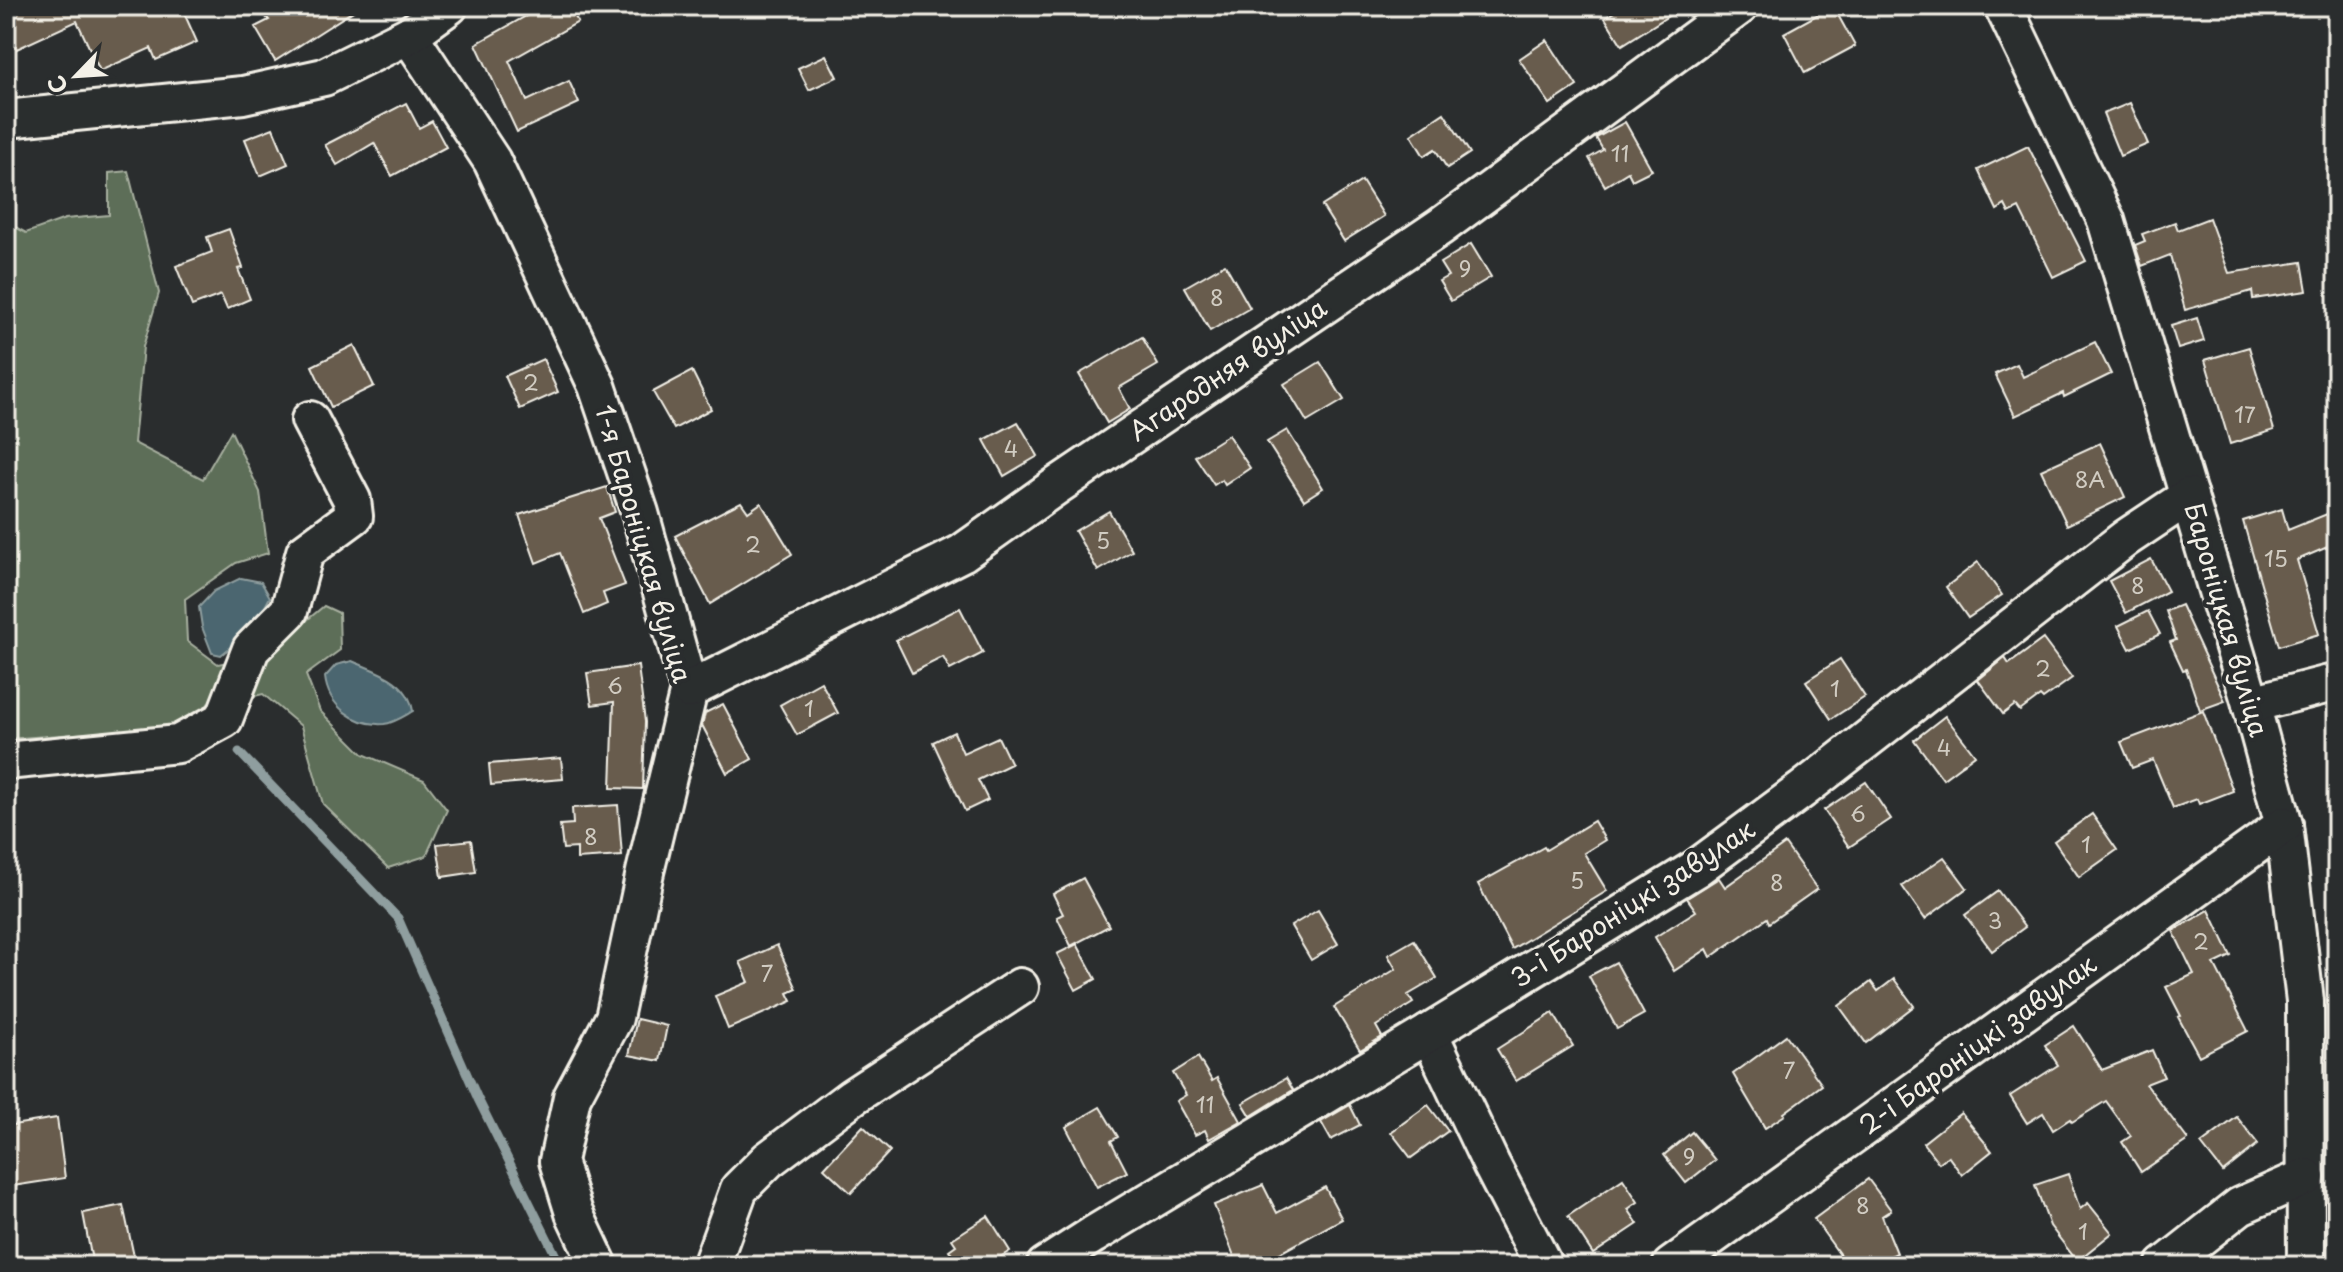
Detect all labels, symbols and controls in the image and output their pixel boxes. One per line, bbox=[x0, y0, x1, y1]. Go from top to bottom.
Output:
north arrow bbox=[36, 36, 116, 116]
text: С bbox=[38, 71, 75, 100]
house number: 11 bbox=[1611, 136, 1629, 169]
house number: 9 bbox=[1459, 251, 1471, 284]
house number: 8 bbox=[1210, 280, 1224, 313]
street label: Агародняя вуліца bbox=[1120, 288, 1334, 450]
house number: 2 bbox=[523, 365, 539, 398]
house number: 17 bbox=[2234, 397, 2256, 430]
street label: 1-я Бароніцкая вуліца bbox=[586, 400, 703, 687]
house number: 4 bbox=[1004, 431, 1018, 464]
house number: 8А bbox=[2075, 462, 2105, 495]
street label: Бароніцкая вуліца bbox=[2175, 498, 2279, 741]
house number: 5 bbox=[1096, 523, 1110, 556]
house number: 2 bbox=[745, 527, 761, 560]
house number: 15 bbox=[2264, 541, 2288, 574]
house number: 8 bbox=[2131, 568, 2145, 601]
house number: 2 bbox=[2035, 651, 2051, 684]
house number: 6 bbox=[607, 668, 623, 701]
house number: 1 bbox=[1830, 671, 1840, 704]
house number: 1 bbox=[804, 691, 814, 724]
house number: 4 bbox=[1937, 730, 1951, 763]
house number: 6 bbox=[1850, 796, 1866, 829]
street label: 3-і Бароніцкі завулак bbox=[1503, 809, 1762, 996]
house number: 8 bbox=[584, 819, 598, 852]
house number: 1 bbox=[2081, 827, 2091, 860]
house number: 5 bbox=[1570, 863, 1584, 896]
house number: 8 bbox=[1770, 865, 1784, 898]
house number: 3 bbox=[1988, 903, 2002, 936]
house number: 2 bbox=[2193, 924, 2209, 957]
street label: 2-і Бароніцкі завулак bbox=[1850, 944, 2104, 1143]
house number: 7 bbox=[761, 956, 773, 989]
house number: 7 bbox=[1783, 1053, 1795, 1086]
house number: 11 bbox=[1196, 1087, 1214, 1120]
house number: 9 bbox=[1683, 1139, 1695, 1172]
house number: 8 bbox=[1856, 1188, 1870, 1221]
house number: 1 bbox=[2078, 1214, 2088, 1247]

